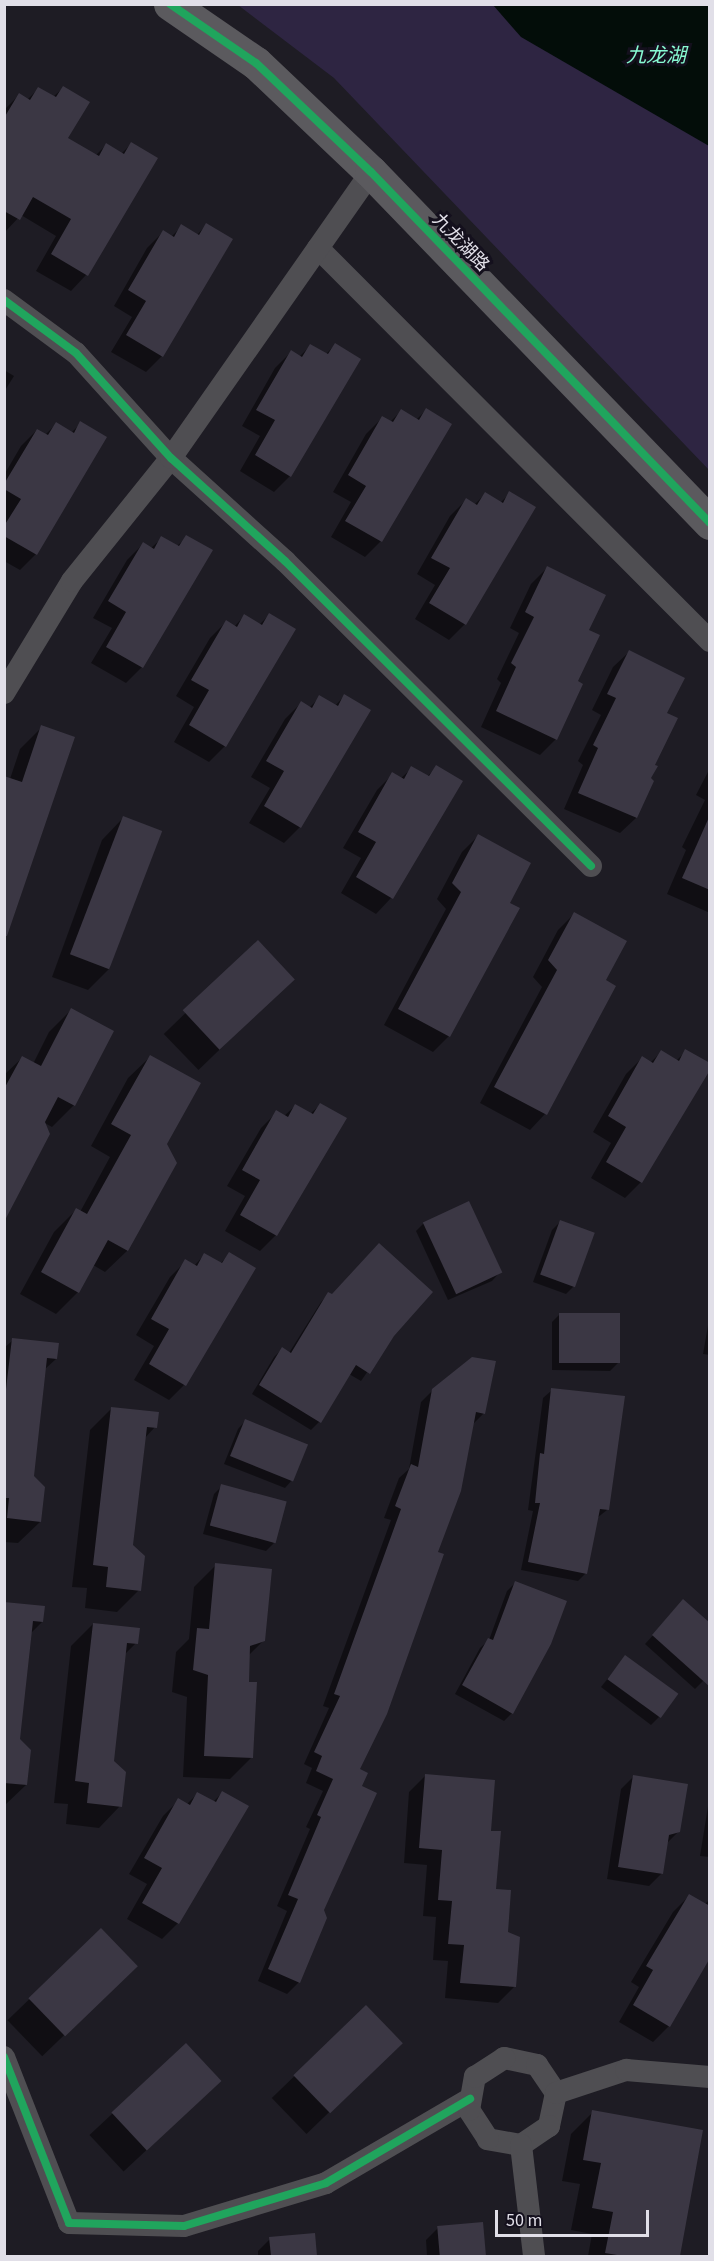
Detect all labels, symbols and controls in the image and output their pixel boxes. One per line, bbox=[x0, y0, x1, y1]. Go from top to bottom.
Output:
water label: 九龙湖 bbox=[626, 44, 686, 68]
street label: 九龙湖路 bbox=[427, 210, 493, 276]
scale bar bbox=[498, 2198, 652, 2236]
text: 50 m bbox=[506, 2208, 542, 2233]

